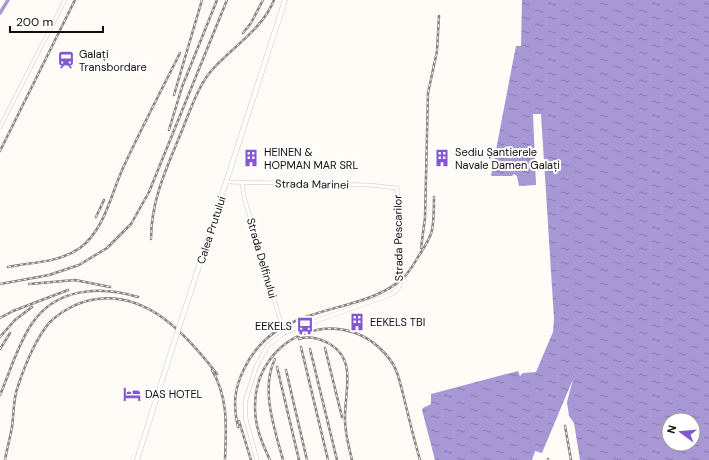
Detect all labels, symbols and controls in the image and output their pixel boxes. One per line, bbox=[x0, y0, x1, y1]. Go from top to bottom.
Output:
scale bar bbox=[10, 8, 103, 34]
text: 200 m bbox=[16, 14, 53, 30]
place label: Galați Transbordare bbox=[79, 47, 147, 74]
station icon: Galați Transbordare bbox=[56, 50, 76, 70]
place label: HEINEN & HOPMAN MAR SRL bbox=[264, 145, 358, 172]
place label: Sediu Șantierele Navale Damen Galați bbox=[455, 145, 560, 172]
building icon: HEINEN & HOPMAN MAR SRL bbox=[241, 148, 261, 168]
building icon: Sediu Șantierele Navale Damen Galați bbox=[432, 148, 452, 168]
street label: Strada Marinei bbox=[275, 176, 349, 192]
street label: Calea Prutului bbox=[193, 194, 229, 266]
street label: Strada Pescarilor bbox=[390, 195, 406, 281]
street label: Strada Delfinului bbox=[244, 216, 280, 300]
building icon: EEKELS TBI bbox=[347, 312, 367, 332]
place label: EEKELS TBI bbox=[370, 315, 425, 329]
bus stop icon: EEKELS bbox=[295, 316, 315, 336]
place label: EEKELS bbox=[255, 319, 292, 333]
hotel icon: DAS HOTEL bbox=[122, 384, 142, 404]
place label: DAS HOTEL bbox=[145, 387, 203, 401]
north arrow bbox=[661, 412, 701, 452]
text: N bbox=[664, 423, 679, 435]

